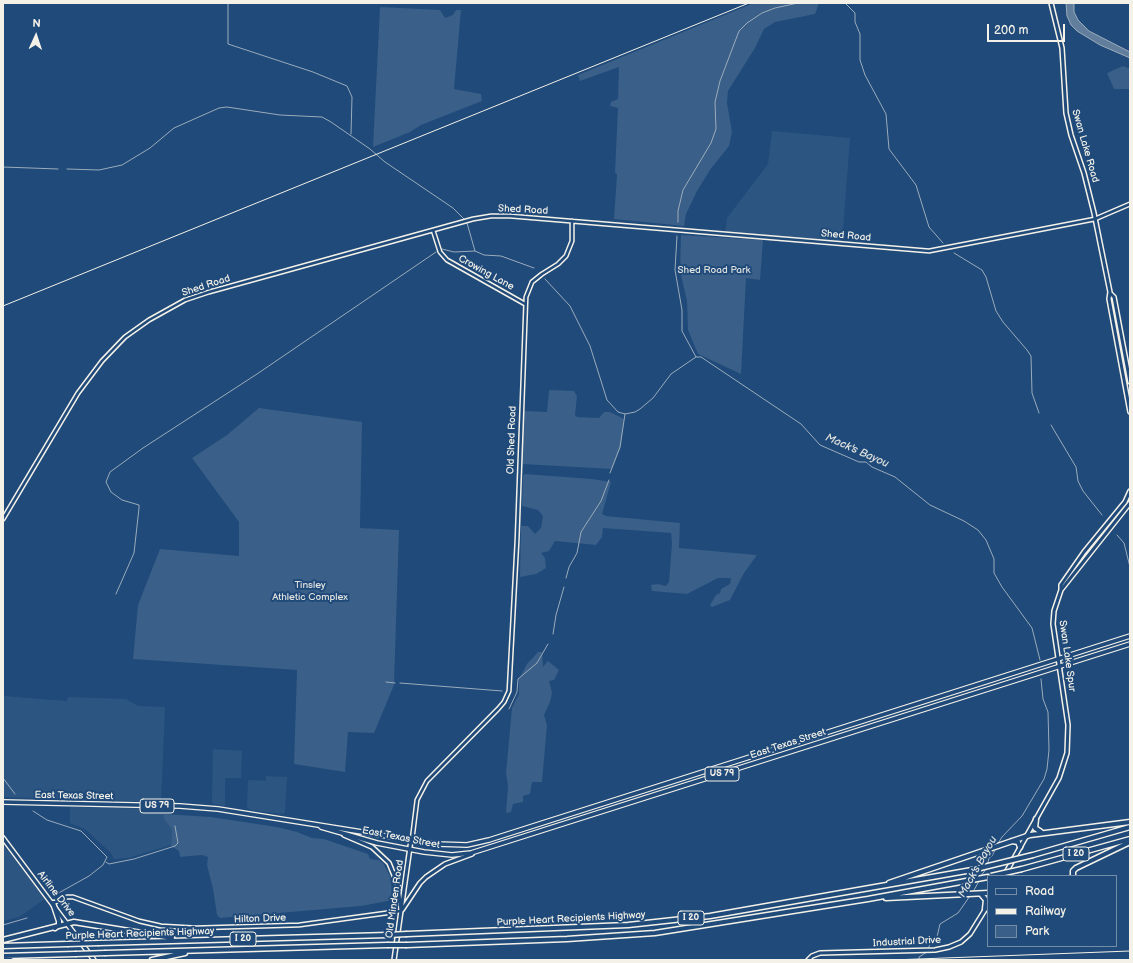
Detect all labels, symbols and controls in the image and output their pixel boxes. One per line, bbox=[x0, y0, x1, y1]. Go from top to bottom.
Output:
north arrow bbox=[16, 16, 56, 56]
scale bar bbox=[989, 16, 1067, 42]
text: N bbox=[32, 17, 41, 30]
text: 200 m bbox=[994, 23, 1028, 38]
street label: Swan Lake Road bbox=[1069, 108, 1101, 184]
street label: Shed Road bbox=[498, 203, 548, 217]
street label: Shed Road bbox=[821, 228, 871, 244]
street label: Crowing Lane bbox=[456, 253, 516, 293]
park label: Shed Road Park bbox=[678, 264, 750, 276]
street label: Shed Road bbox=[180, 273, 232, 299]
street label: Old Shed Road bbox=[505, 406, 519, 474]
water label: Mack's Bayou bbox=[823, 431, 891, 471]
park label: Tinsley Athletic Complex bbox=[272, 579, 348, 602]
street label: Swan Lake Spur bbox=[1056, 619, 1078, 693]
street label: East Texas Street bbox=[749, 726, 827, 762]
road number: US 79 bbox=[705, 767, 739, 781]
street label: East Texas Street bbox=[34, 789, 114, 803]
road number: US 79 bbox=[140, 799, 174, 813]
street label: East Texas Street bbox=[361, 825, 441, 851]
water label: Mack's Bayou bbox=[956, 834, 1000, 900]
road number: I 20 bbox=[1063, 847, 1089, 861]
street label: Old Minden Road bbox=[384, 859, 406, 939]
street label: Airline Drive bbox=[35, 869, 77, 919]
legend bbox=[987, 875, 1117, 947]
text: Road bbox=[1025, 884, 1054, 899]
text: Railway bbox=[1025, 904, 1066, 919]
street label: Purple Heart Recipients Highway bbox=[496, 909, 646, 929]
road number: I 20 bbox=[678, 911, 704, 925]
street label: Hilton Drive bbox=[234, 912, 286, 926]
text: Park bbox=[1025, 924, 1049, 939]
street label: Purple Heart Recipients Highway bbox=[65, 925, 215, 943]
road number: I 20 bbox=[230, 932, 256, 946]
street label: Industrial Drive bbox=[873, 934, 941, 950]

